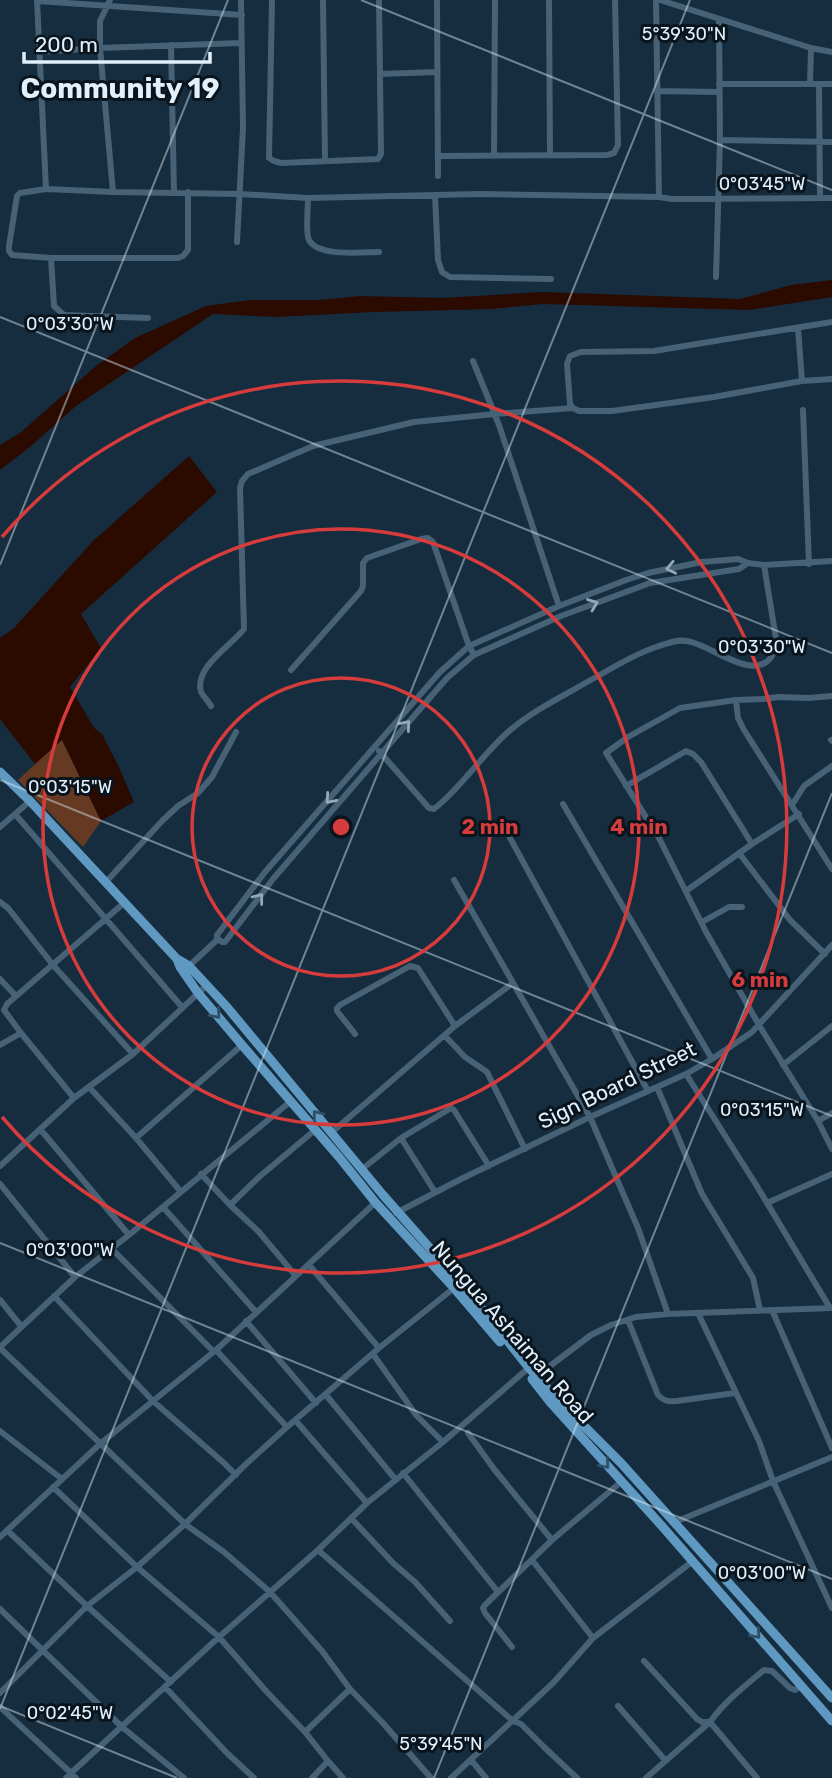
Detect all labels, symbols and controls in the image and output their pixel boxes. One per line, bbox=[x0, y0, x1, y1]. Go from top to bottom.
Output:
scale bar bbox=[24, 21, 210, 65]
text: 5°39'30"N bbox=[642, 23, 726, 45]
text: 200 m bbox=[35, 32, 98, 57]
district label: Community 19 bbox=[21, 72, 220, 105]
text: 0°03'45"W bbox=[719, 173, 805, 195]
text: 0°03'30"W bbox=[26, 313, 114, 335]
one-way arrow bbox=[665, 560, 677, 575]
one-way arrow bbox=[587, 598, 599, 612]
text: 0°03'30"W bbox=[718, 636, 806, 658]
one-way arrow bbox=[398, 720, 411, 733]
text: 0°03'15"W bbox=[28, 776, 112, 798]
one-way arrow bbox=[326, 790, 338, 803]
text: 2 min bbox=[462, 814, 518, 839]
text: 4 min bbox=[610, 814, 668, 839]
centre of rings bbox=[329, 815, 353, 839]
one-way arrow bbox=[250, 893, 263, 906]
text: 6 min bbox=[732, 967, 788, 992]
one-way arrow bbox=[208, 1006, 220, 1019]
street label: Sign Board Street bbox=[534, 1036, 700, 1134]
text: 0°03'15"W bbox=[720, 1099, 804, 1121]
one-way arrow bbox=[312, 1111, 325, 1123]
street label: Nungua Ashaiman Road bbox=[427, 1236, 599, 1428]
text: 0°03'00"W bbox=[26, 1239, 114, 1261]
one-way arrow bbox=[597, 1456, 609, 1469]
text: 0°03'00"W bbox=[718, 1562, 806, 1584]
one-way arrow bbox=[748, 1626, 760, 1639]
text: 0°02'45"W bbox=[27, 1702, 113, 1724]
text: 5°39'45"N bbox=[399, 1733, 483, 1755]

